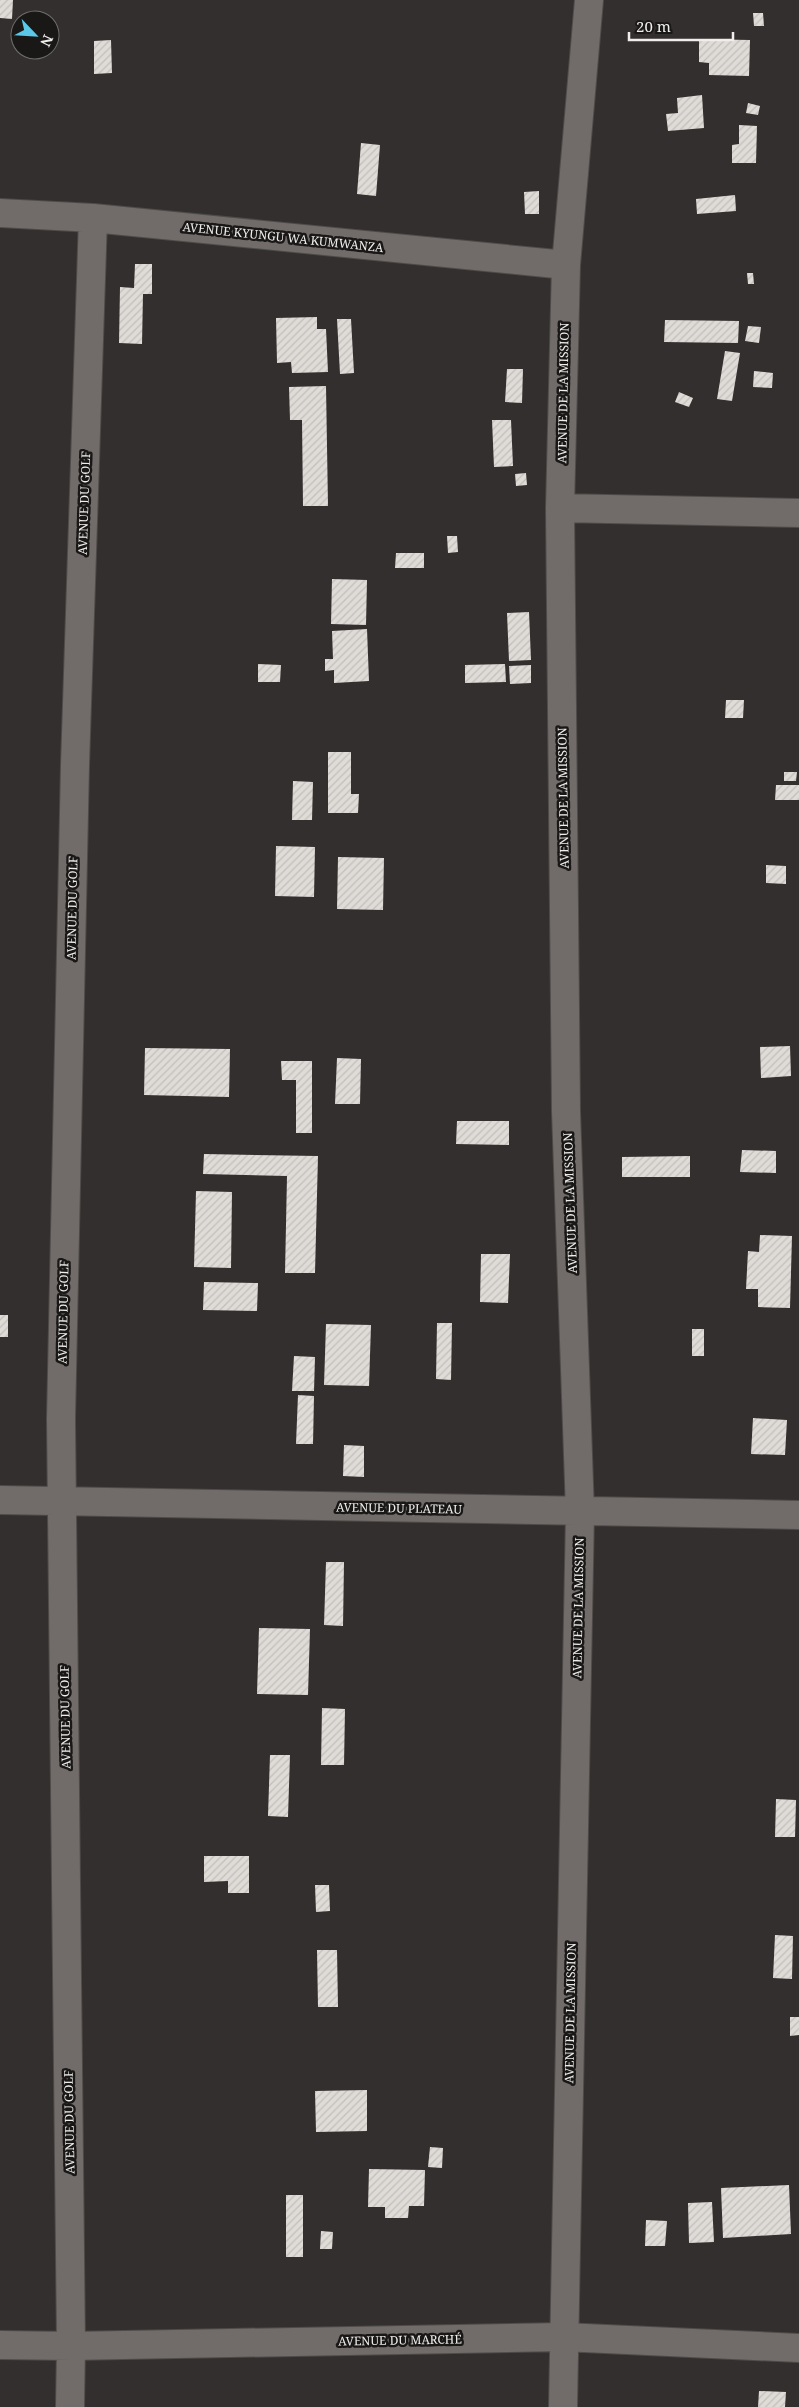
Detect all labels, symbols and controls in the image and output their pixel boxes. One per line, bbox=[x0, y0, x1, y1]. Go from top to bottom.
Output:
north arrow bbox=[10, 10, 60, 60]
scale bar bbox=[629, 10, 733, 42]
text: 20 m bbox=[636, 16, 671, 36]
text: N bbox=[36, 32, 58, 50]
street label: AVENUE KYUNGU WA KUMWANZA bbox=[182, 218, 385, 256]
street label: AVENUE DE LA MISSION bbox=[553, 322, 573, 464]
street label: AVENUE DU GOLF bbox=[74, 451, 94, 555]
street label: AVENUE DE LA MISSION bbox=[553, 727, 573, 869]
street label: AVENUE DU GOLF bbox=[63, 856, 81, 960]
street label: AVENUE DE LA MISSION bbox=[559, 1132, 581, 1274]
street label: AVENUE DU GOLF bbox=[54, 1260, 72, 1364]
street label: AVENUE DU PLATEAU bbox=[336, 1498, 463, 1518]
street label: AVENUE DE LA MISSION bbox=[568, 1537, 588, 1679]
street label: AVENUE DU GOLF bbox=[56, 1665, 74, 1769]
street label: AVENUE DE LA MISSION bbox=[560, 1942, 580, 2084]
street label: AVENUE DU GOLF bbox=[60, 2070, 78, 2174]
street label: AVENUE DU MARCHÉ bbox=[338, 2330, 462, 2350]

